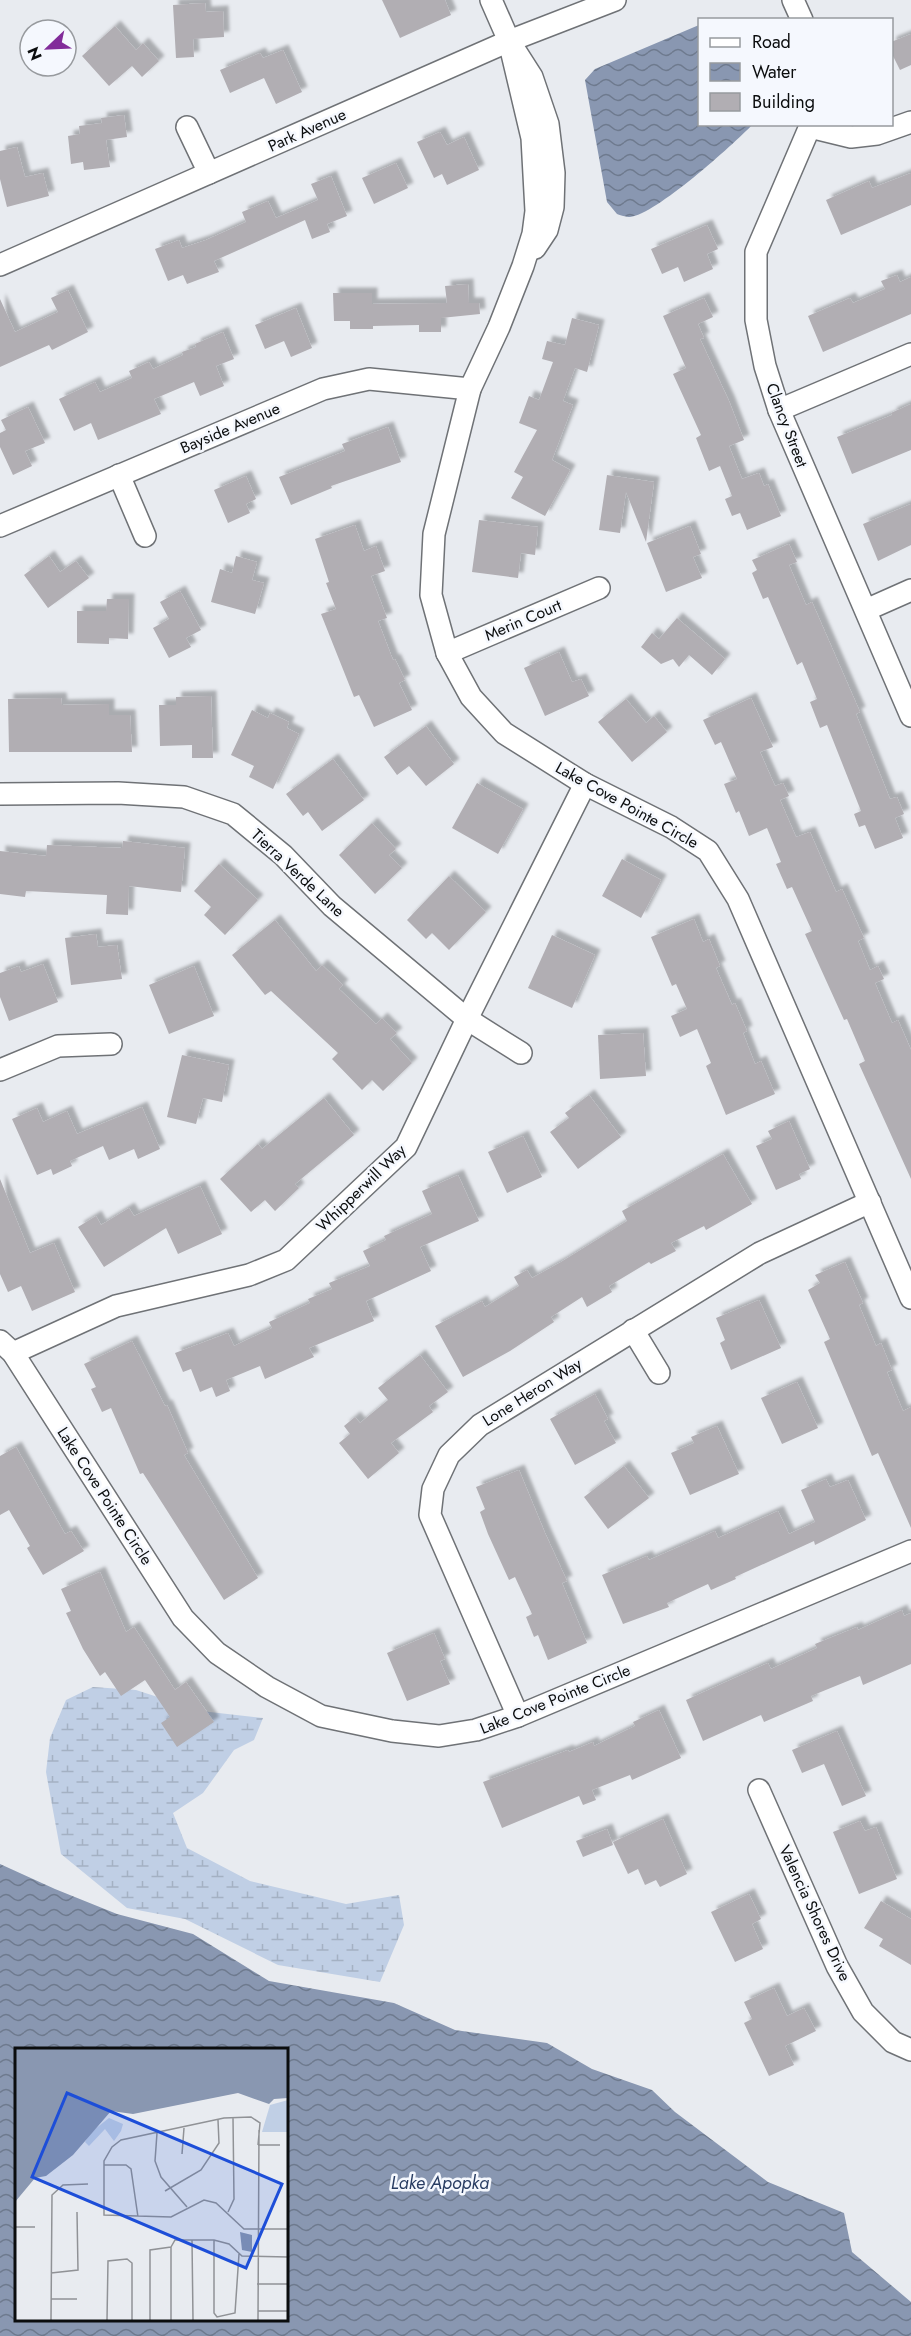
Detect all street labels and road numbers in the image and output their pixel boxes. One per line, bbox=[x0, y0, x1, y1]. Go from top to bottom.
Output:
street label: Park Avenue bbox=[264, 103, 350, 157]
street label: Clancy Street bbox=[760, 380, 814, 471]
street label: Bayside Avenue bbox=[177, 397, 283, 459]
street label: Merin Court bbox=[481, 593, 565, 647]
street label: Lake Cove Pointe Circle bbox=[551, 756, 703, 854]
street label: Tierra Verde Lane bbox=[246, 824, 350, 922]
street label: Whipperwill Way bbox=[311, 1138, 412, 1237]
street label: Lone Heron Way bbox=[478, 1352, 587, 1432]
street label: Lake Cove Pointe Circle bbox=[52, 1422, 158, 1570]
street label: Lake Cove Pointe Circle bbox=[476, 1658, 634, 1740]
street label: Valencia Shores Drive bbox=[773, 1841, 857, 1985]

